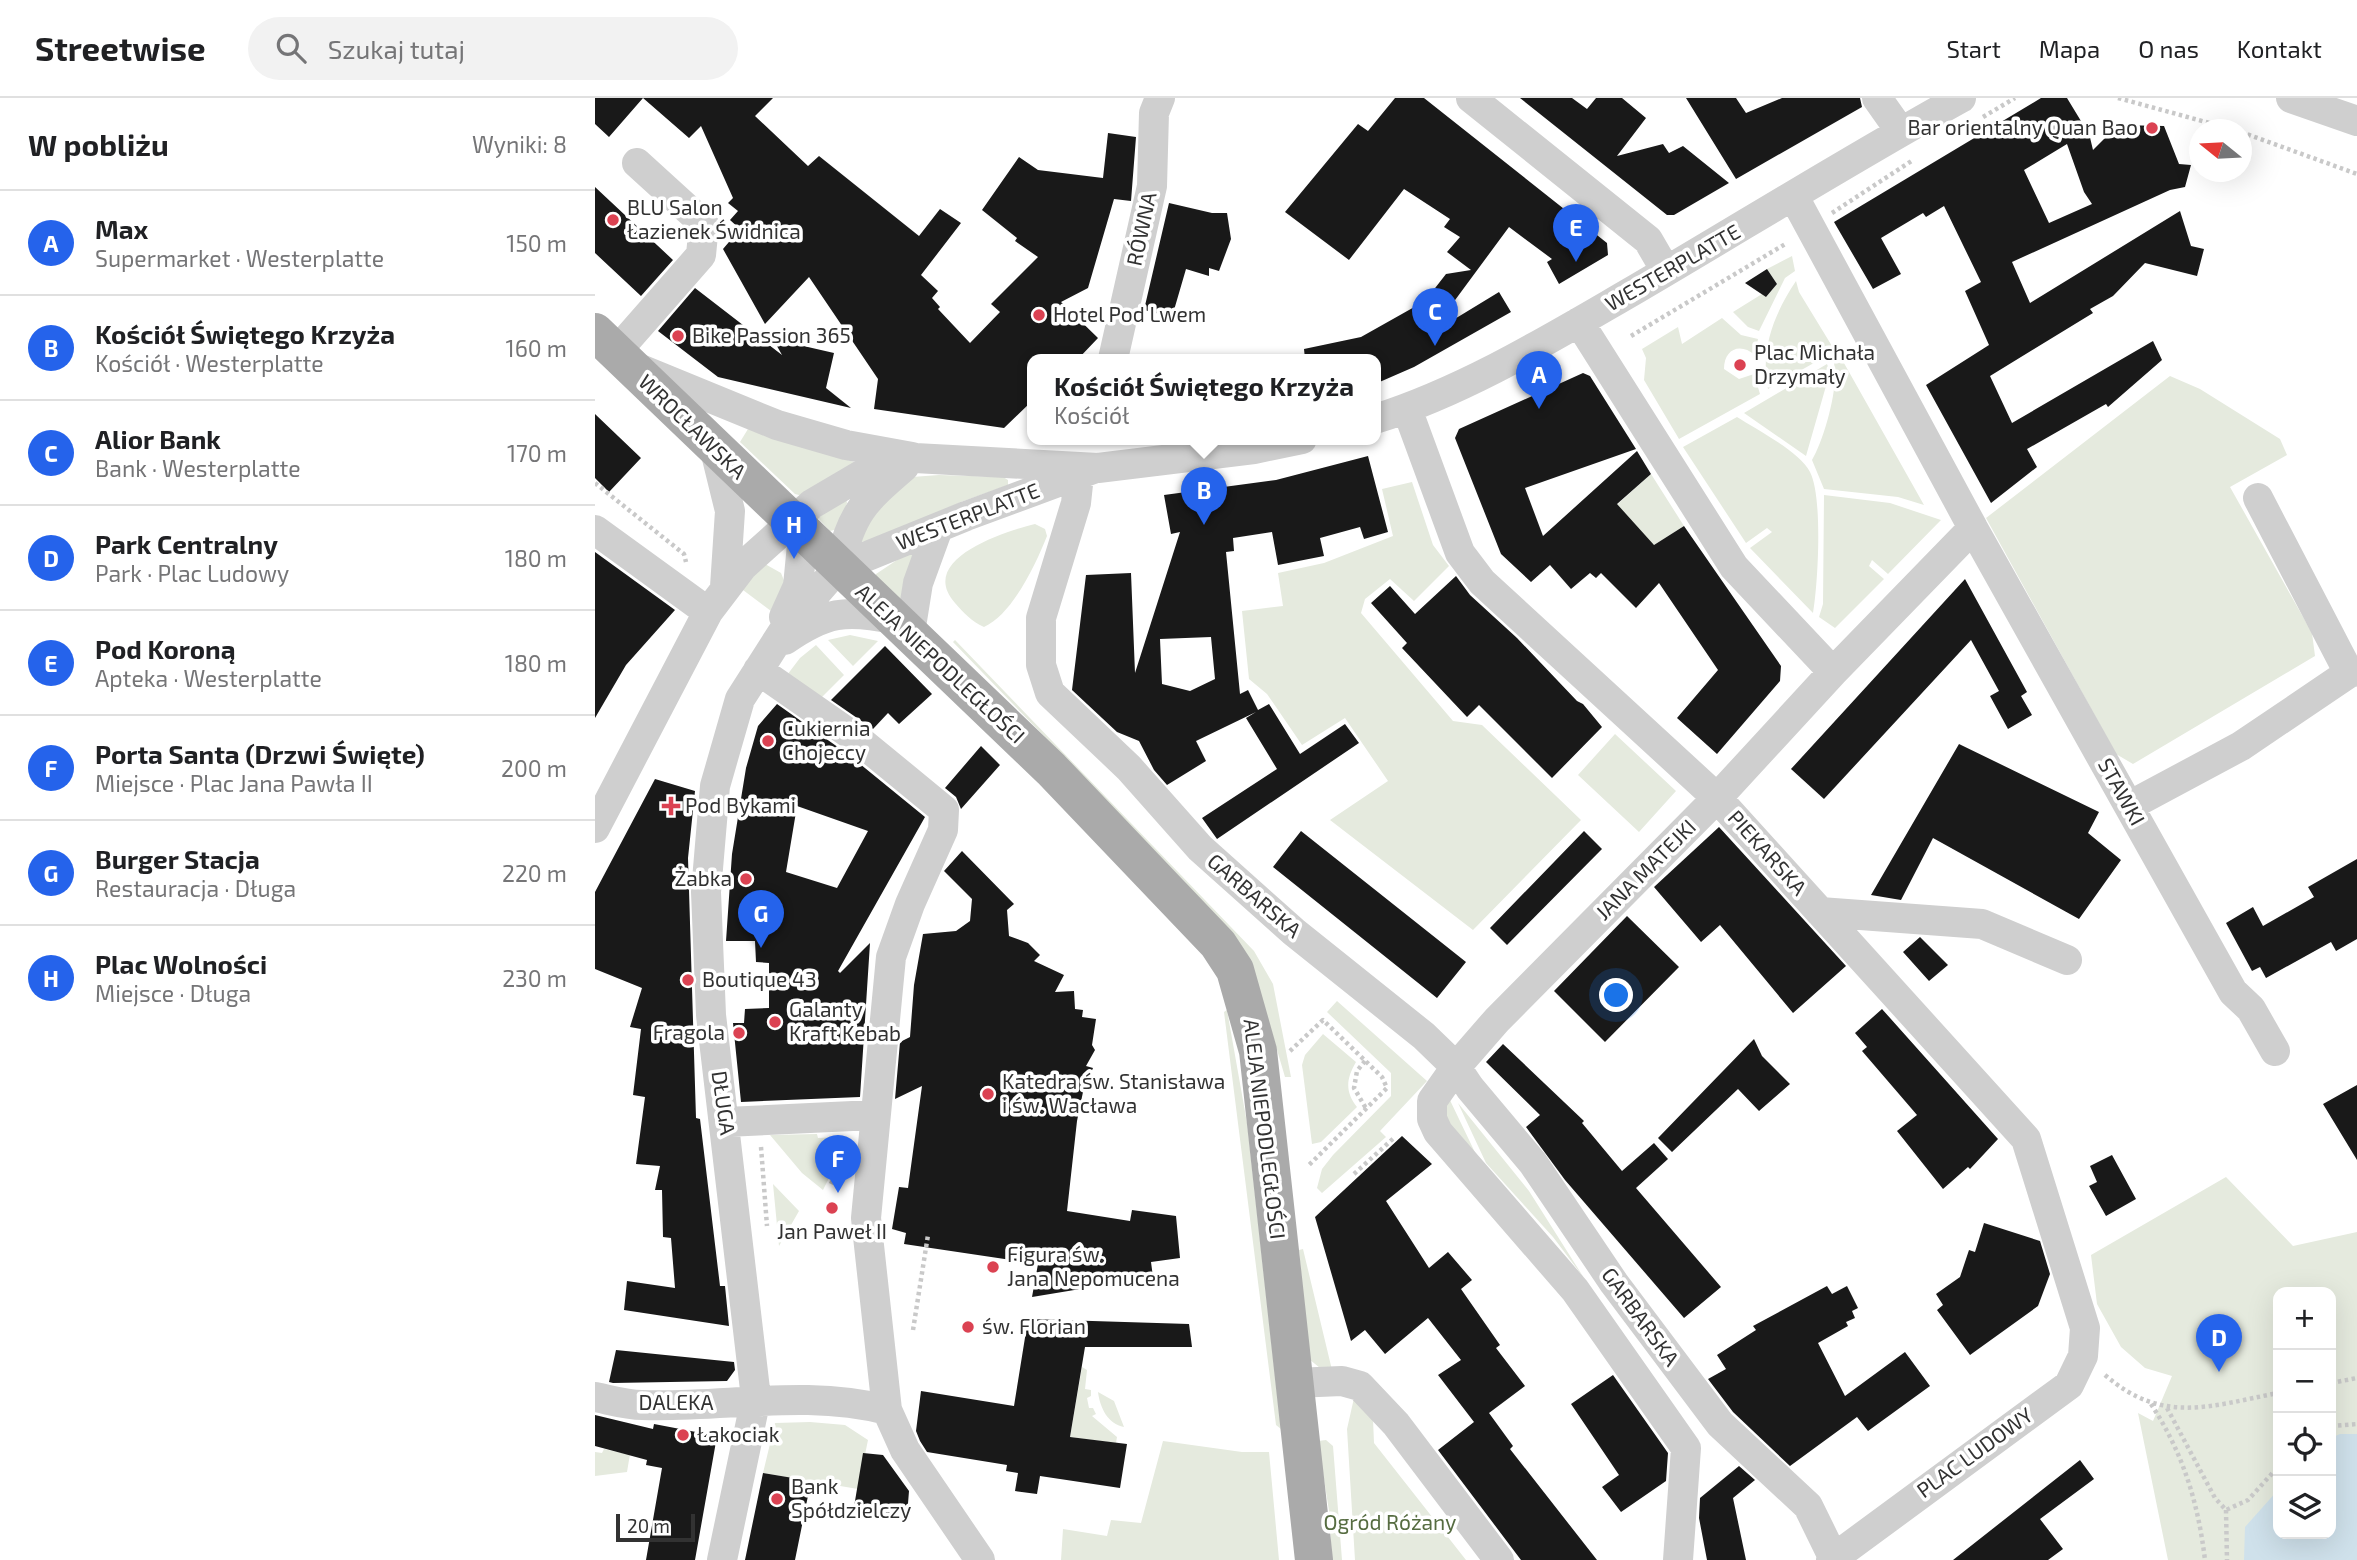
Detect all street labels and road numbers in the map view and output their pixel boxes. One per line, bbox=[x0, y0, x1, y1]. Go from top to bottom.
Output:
street label: RÓWNA bbox=[1121, 190, 1161, 268]
street label: WESTERPLATTE bbox=[1600, 218, 1744, 315]
street label: WROCŁAWSKA bbox=[634, 368, 752, 483]
street label: WESTERPLATTE bbox=[892, 477, 1043, 554]
street label: ALEJA NIEPODLEGŁOŚCI bbox=[851, 578, 1031, 748]
street label: STAWKI bbox=[2094, 753, 2151, 829]
street label: PIEKARSKA bbox=[1724, 804, 1813, 900]
street label: JANA MATEJKI bbox=[1590, 814, 1700, 924]
street label: GARBARSKA bbox=[1203, 848, 1307, 942]
street label: ALEJA NIEPODLEGŁOŚCI bbox=[1240, 1017, 1291, 1240]
street label: DŁUGA bbox=[708, 1069, 741, 1137]
street label: GARBARSKA bbox=[1597, 1262, 1685, 1370]
street label: DALEKA bbox=[639, 1389, 713, 1414]
street label: PLAC LUDOWY bbox=[1911, 1401, 2037, 1502]

